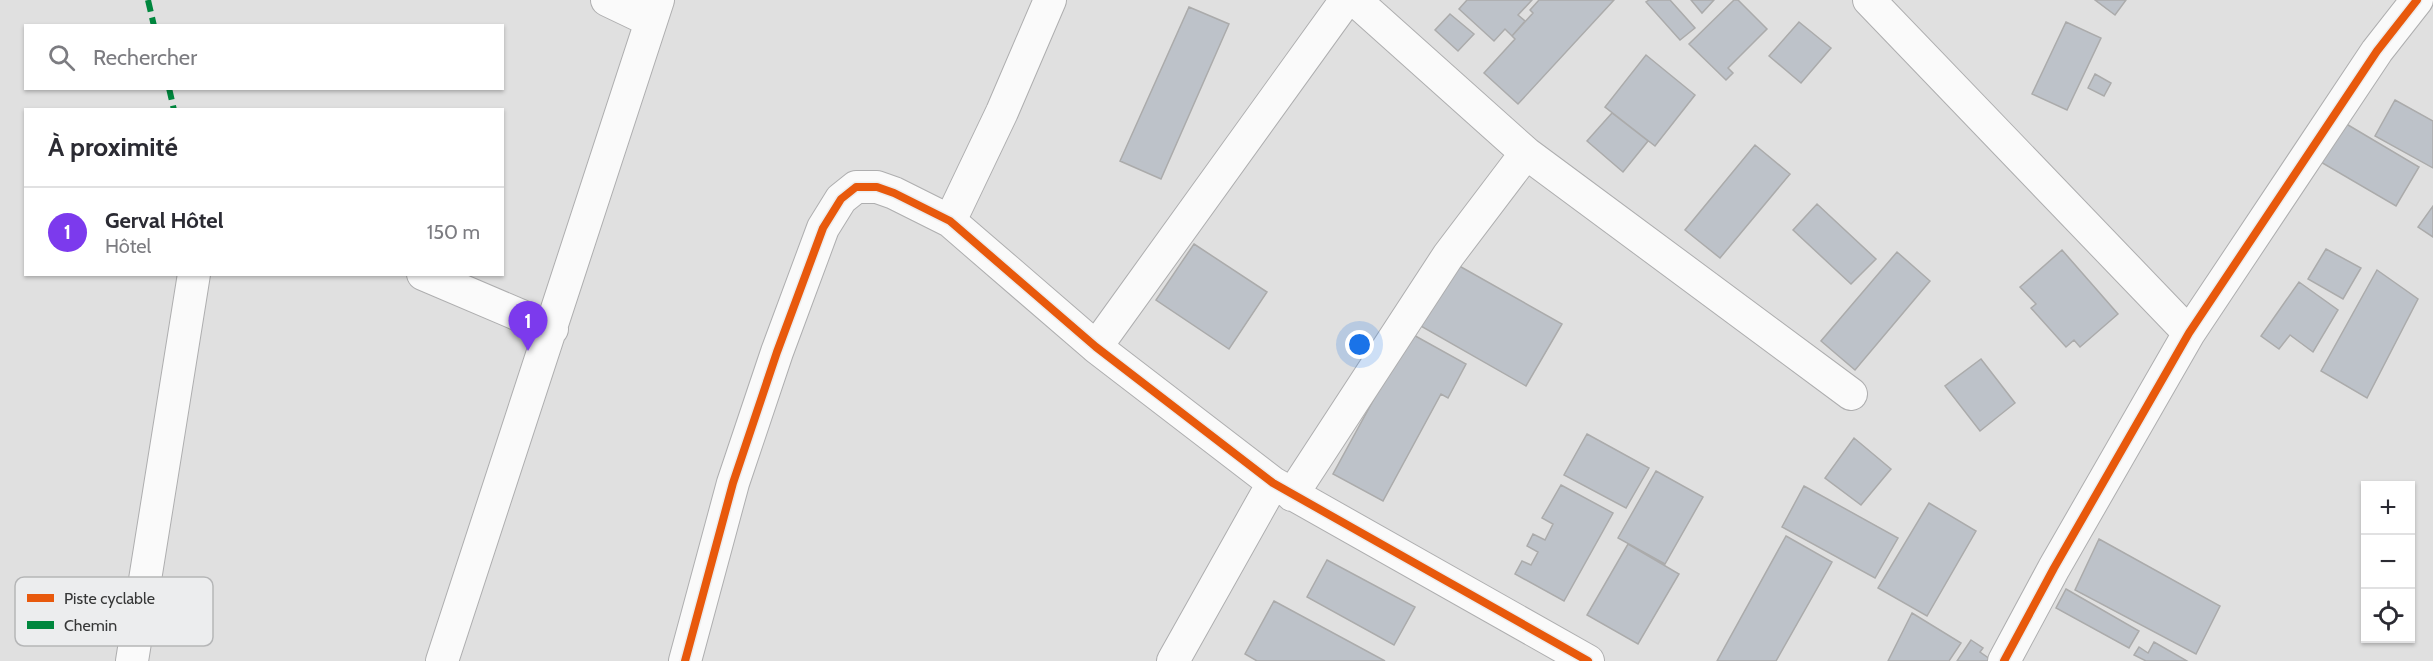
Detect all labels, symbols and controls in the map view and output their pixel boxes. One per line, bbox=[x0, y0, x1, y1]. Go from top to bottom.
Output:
search box bbox=[24, 24, 504, 90]
icon: search bbox=[45, 41, 78, 74]
text: Rechercher bbox=[93, 44, 197, 71]
text: À proximité bbox=[48, 131, 178, 163]
text: Gerval Hôtel bbox=[105, 207, 223, 234]
text: 1 bbox=[64, 220, 71, 244]
text: 150 m bbox=[427, 220, 480, 244]
text: Hôtel bbox=[105, 234, 151, 258]
pin: 1 bbox=[508, 302, 548, 351]
your location bbox=[1345, 330, 1374, 359]
map controls bbox=[2361, 481, 2415, 643]
button: + bbox=[2361, 481, 2415, 535]
button: − bbox=[2361, 535, 2415, 589]
legend bbox=[15, 577, 213, 646]
text: Piste cyclable bbox=[64, 589, 155, 608]
button: locate bbox=[2361, 589, 2415, 643]
text: Chemin bbox=[64, 616, 117, 635]

